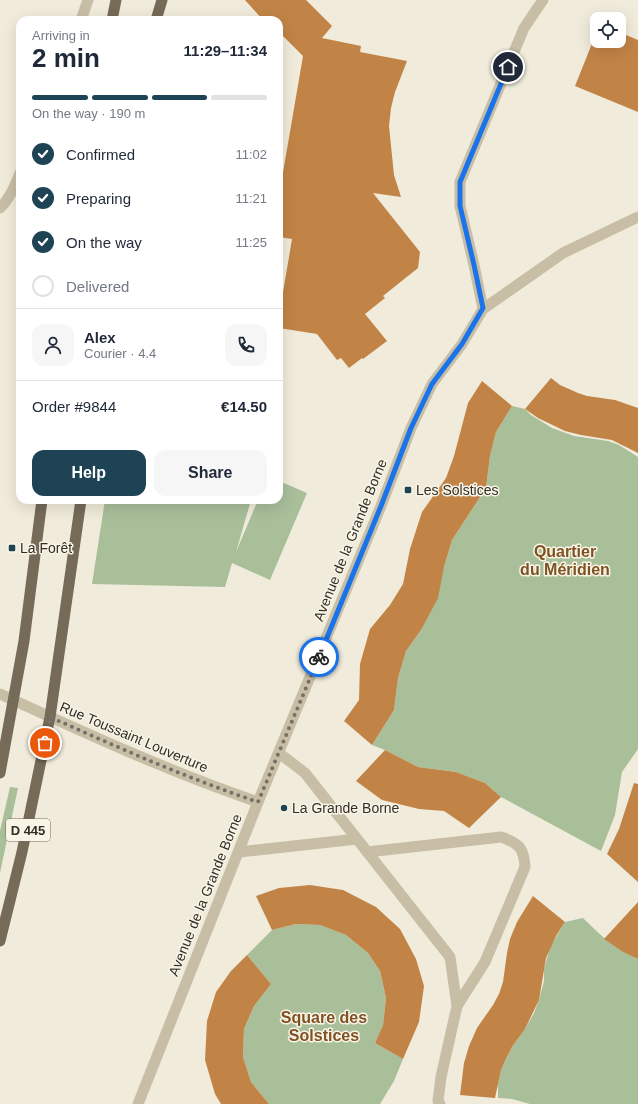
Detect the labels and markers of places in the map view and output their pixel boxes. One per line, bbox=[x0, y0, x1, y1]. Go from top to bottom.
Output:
pin bbox=[491, 50, 525, 84]
place label: Les Solstices bbox=[416, 482, 498, 498]
marker: Les Solstices bbox=[403, 485, 413, 495]
place label: La Forêt bbox=[20, 540, 72, 556]
marker: La Forêt bbox=[7, 543, 17, 553]
pin bbox=[28, 726, 62, 760]
place label: La Grande Borne bbox=[292, 800, 400, 816]
marker: La Grande Borne bbox=[279, 803, 289, 813]

